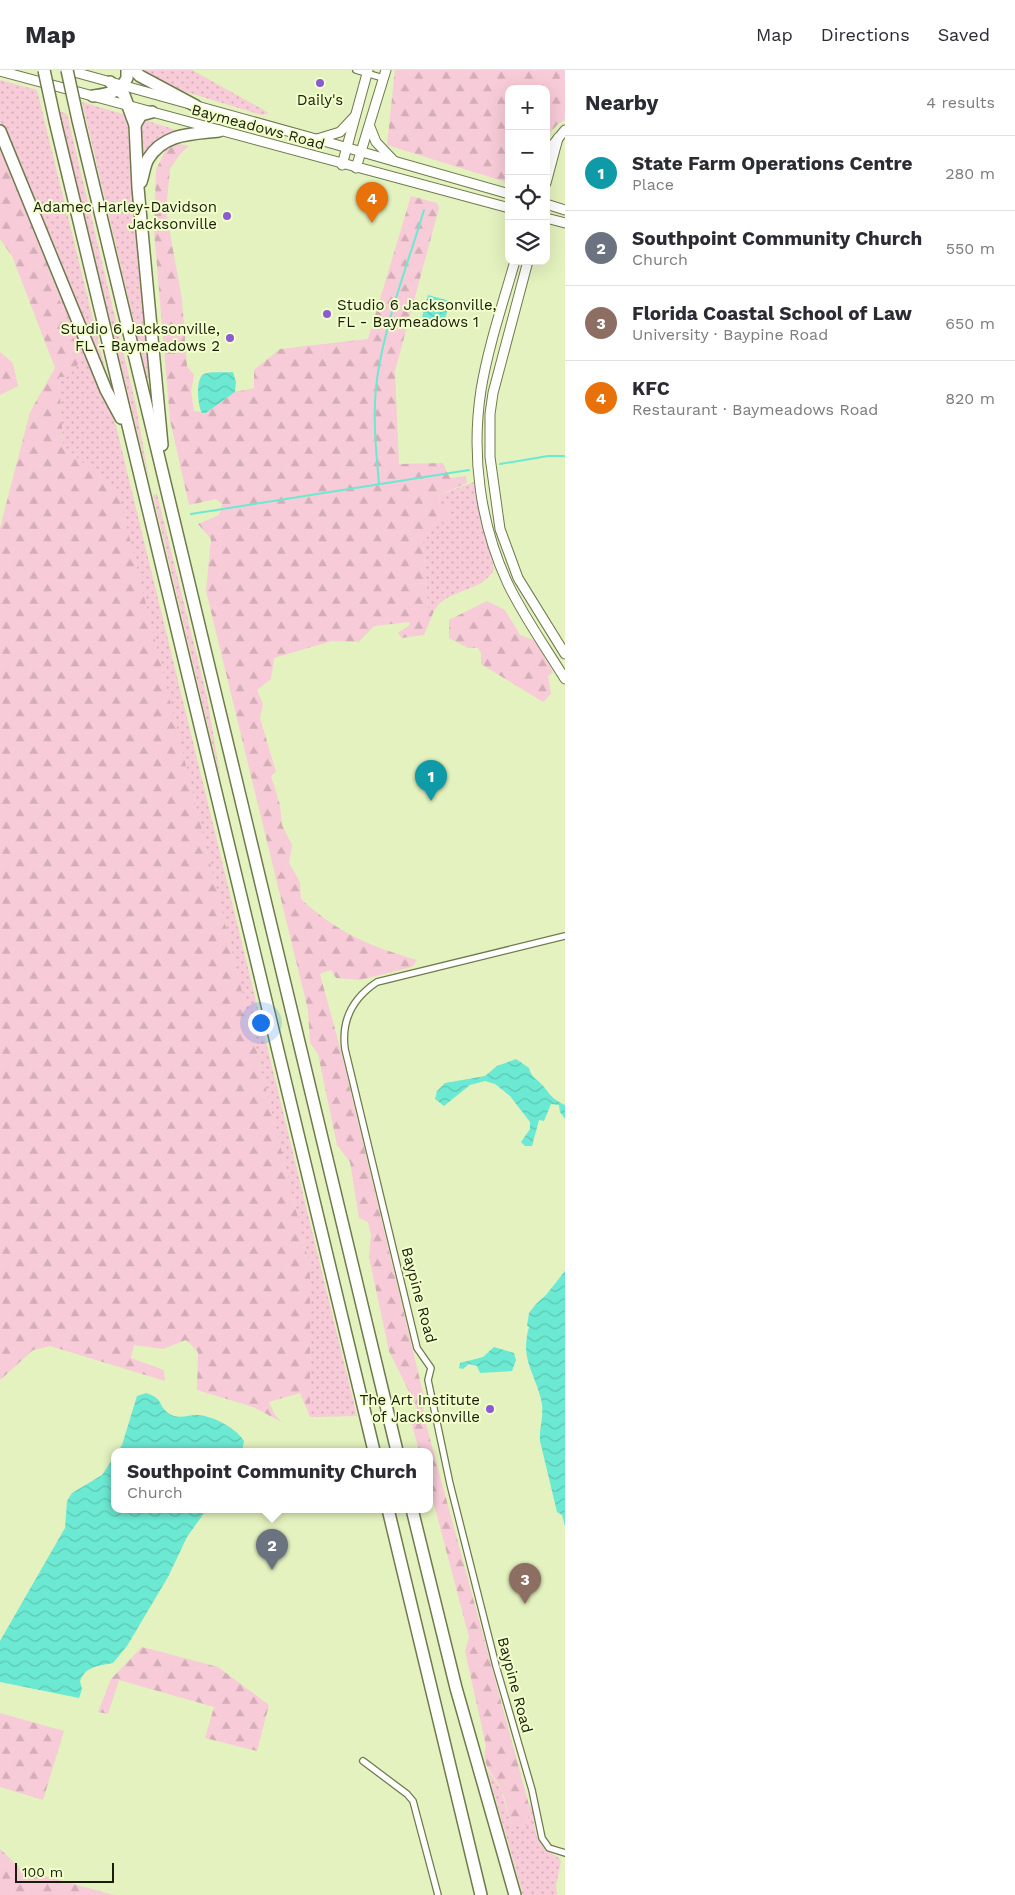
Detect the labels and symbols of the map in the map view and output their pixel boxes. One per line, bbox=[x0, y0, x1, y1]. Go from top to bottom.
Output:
marker: Daily's bbox=[314, 77, 326, 89]
place label: Daily's bbox=[297, 91, 343, 109]
street label: Baymeadows Road bbox=[189, 101, 327, 153]
pin: 4 bbox=[356, 182, 388, 223]
place label: Adamec Harley-Davidson Jacksonville bbox=[33, 198, 217, 233]
marker: Adamec Harley-Davidson Jacksonville bbox=[221, 210, 233, 222]
place label: Studio 6 Jacksonville, FL - Baymeadows 1 bbox=[337, 296, 497, 331]
marker: Studio 6 Jacksonville, FL - Baymeadows 1 bbox=[321, 308, 333, 320]
place label: Studio 6 Jacksonville, FL - Baymeadows 2 bbox=[60, 320, 220, 355]
marker: Studio 6 Jacksonville, FL - Baymeadows 2 bbox=[224, 332, 236, 344]
pin: 1 bbox=[415, 760, 447, 801]
your location bbox=[248, 1010, 274, 1036]
street label: Baypine Road bbox=[398, 1245, 440, 1345]
place label: The Art Institute of Jacksonville bbox=[360, 1391, 480, 1426]
marker: The Art Institute of Jacksonville bbox=[484, 1403, 496, 1415]
pin: 2 bbox=[256, 1529, 288, 1570]
pin: 3 bbox=[509, 1563, 541, 1604]
street label: Baypine Road bbox=[494, 1635, 536, 1735]
scale bar bbox=[15, 1860, 114, 1883]

